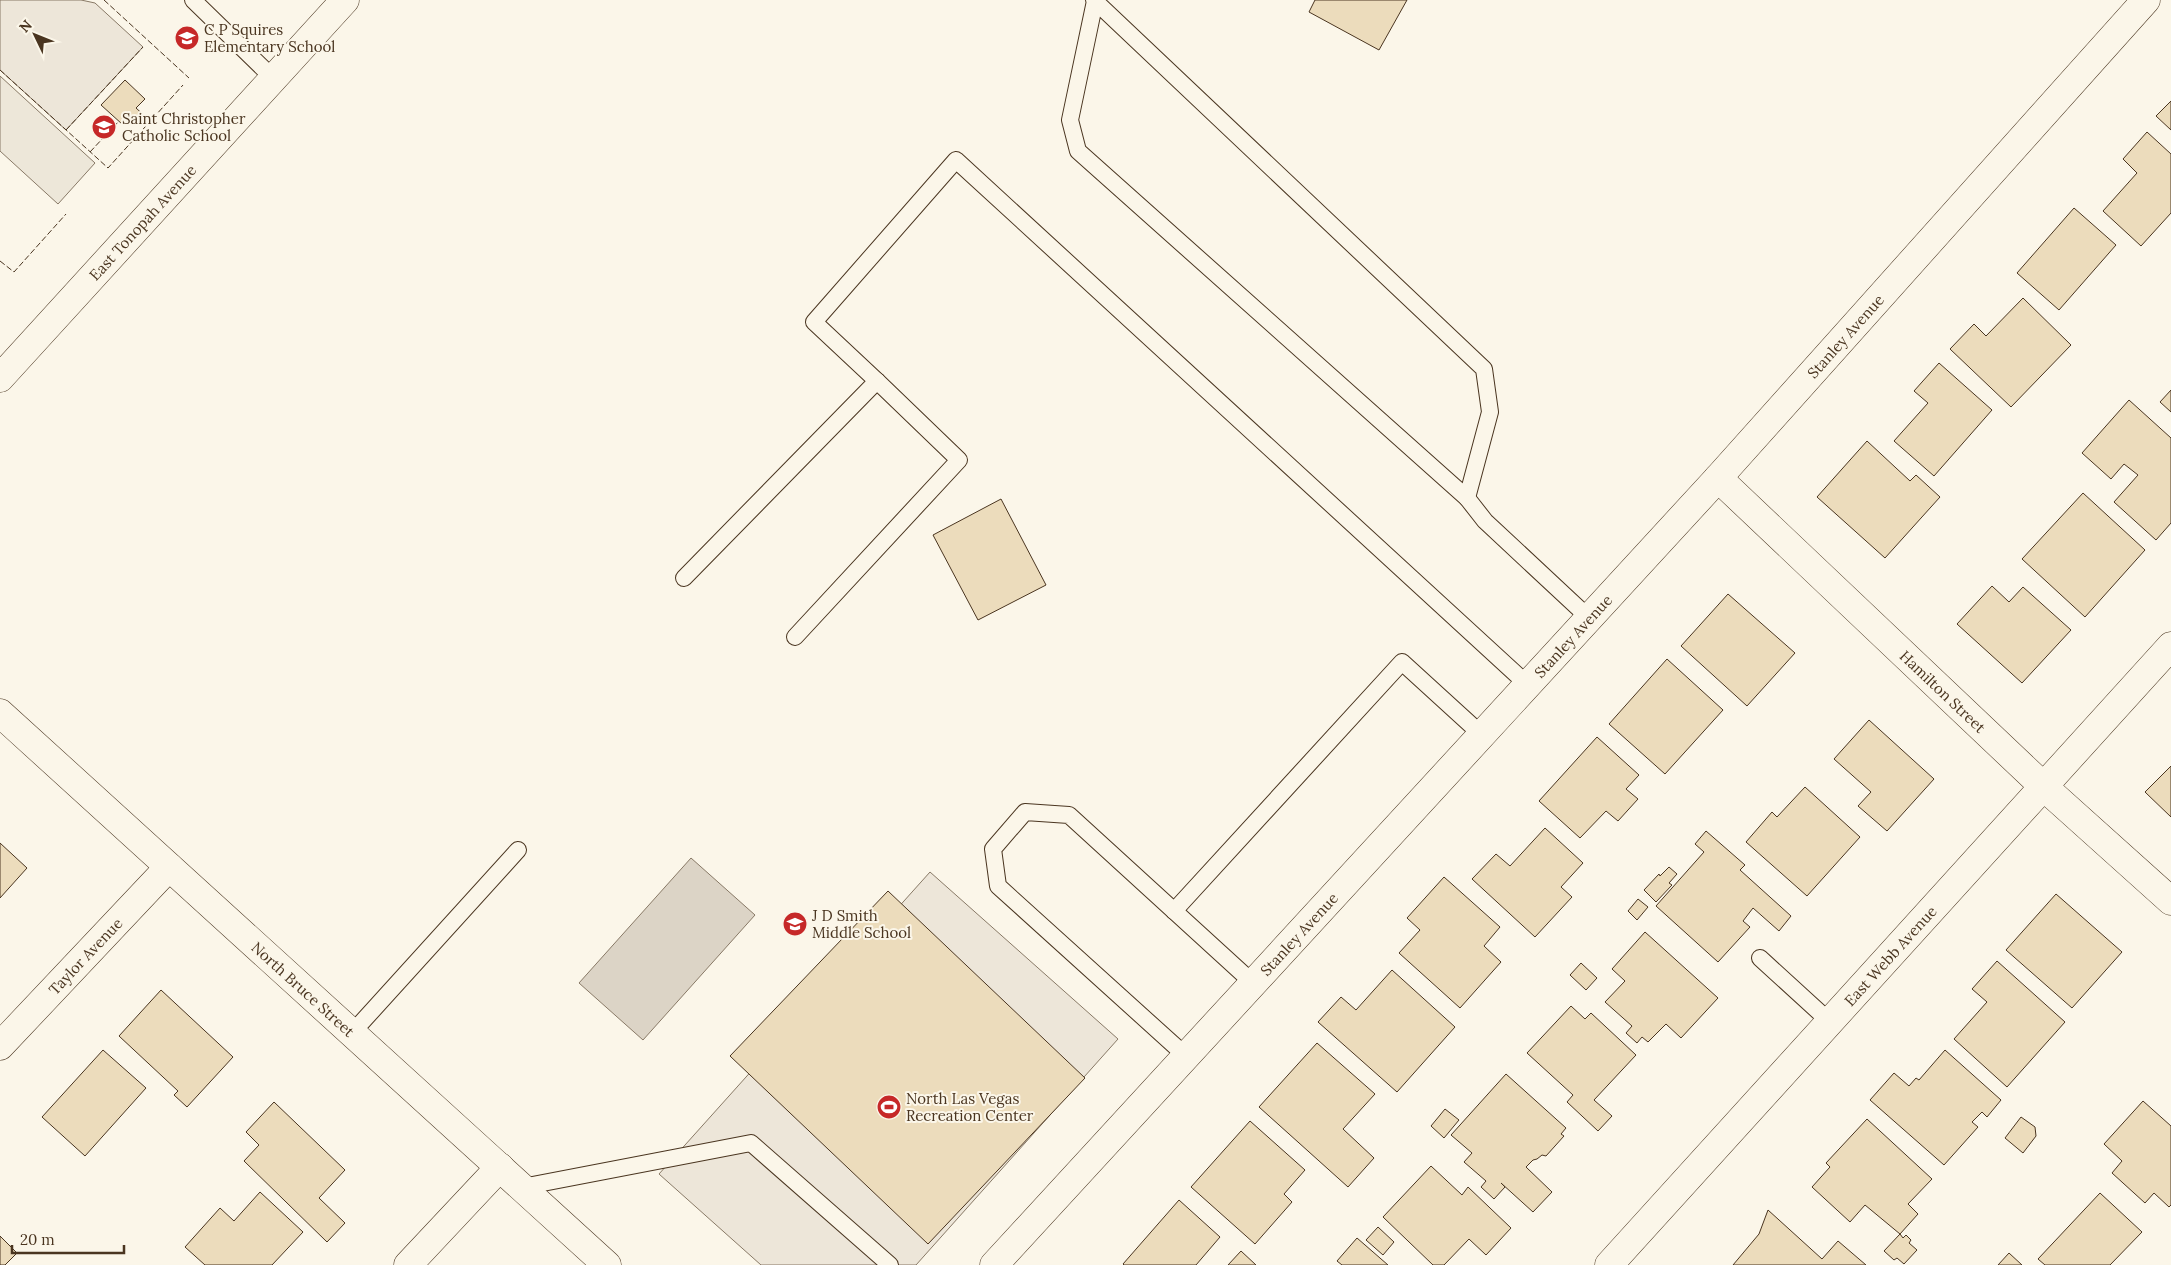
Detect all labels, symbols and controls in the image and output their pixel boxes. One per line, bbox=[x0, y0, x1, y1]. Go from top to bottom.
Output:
north arrow bbox=[10, 10, 60, 60]
text: N bbox=[15, 16, 36, 36]
place label: C P Squires Elementary School bbox=[204, 20, 335, 56]
school or university icon: C P Squires Elementary School bbox=[174, 25, 200, 51]
place label: Saint Christopher Catholic School bbox=[122, 109, 246, 145]
school or university icon: Saint Christopher Catholic School bbox=[91, 114, 117, 140]
street label: East Tonopah Avenue bbox=[85, 160, 200, 284]
street label: Stanley Avenue bbox=[1803, 290, 1888, 382]
street label: Stanley Avenue bbox=[1530, 590, 1616, 681]
street label: Hamilton Street bbox=[1896, 646, 1990, 737]
street label: Stanley Avenue bbox=[1256, 888, 1342, 979]
street label: East Webb Avenue bbox=[1840, 901, 1940, 1010]
place label: J D Smith Middle School bbox=[811, 906, 911, 942]
school or university icon: J D Smith Middle School bbox=[782, 911, 808, 937]
street label: Taylor Avenue bbox=[44, 913, 126, 998]
street label: North Bruce Street bbox=[248, 937, 359, 1041]
place label: North Las Vegas Recreation Center bbox=[906, 1089, 1034, 1125]
sports icon: North Las Vegas Recreation Center bbox=[876, 1094, 902, 1120]
scale bar bbox=[12, 1222, 125, 1254]
text: 20 m bbox=[20, 1230, 55, 1249]

